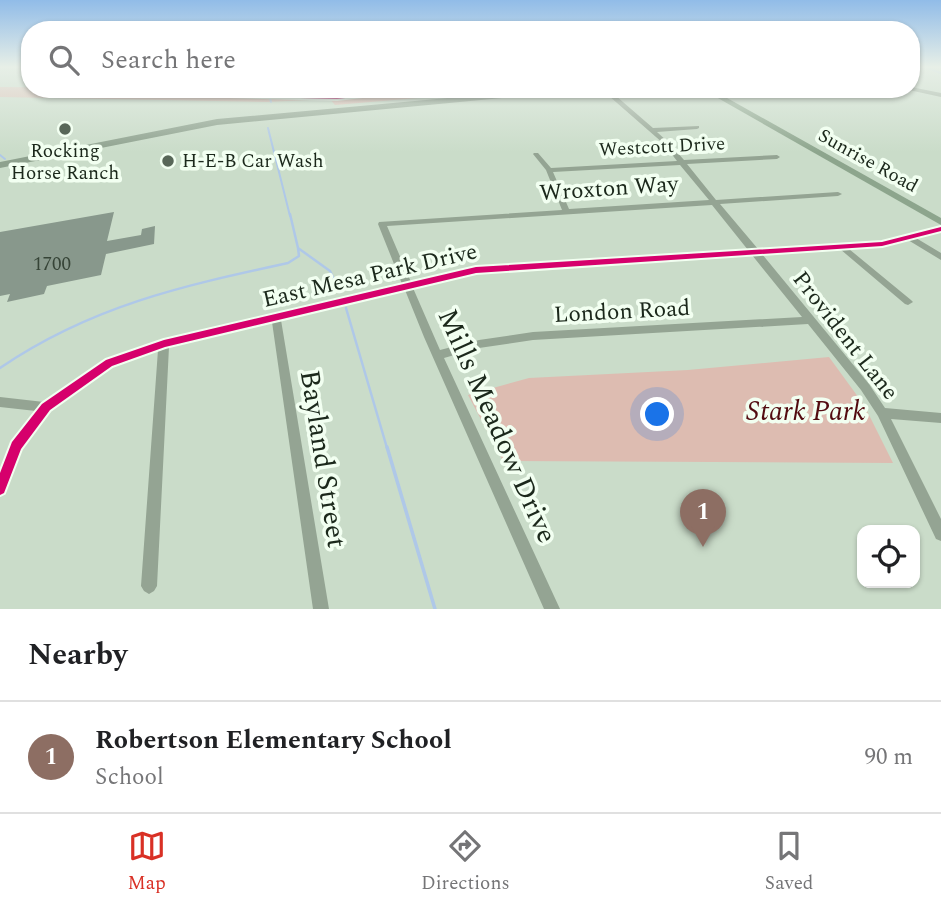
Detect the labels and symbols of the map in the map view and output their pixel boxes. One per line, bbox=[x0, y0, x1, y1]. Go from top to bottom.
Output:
marker: Rocking Horse Ranch bbox=[57, 121, 73, 137]
street label: Sunrise Road bbox=[813, 122, 923, 200]
street label: Westcott Drive bbox=[598, 129, 726, 165]
place label: Rocking Horse Ranch bbox=[11, 137, 119, 188]
place label: H-E-B Car Wash bbox=[182, 147, 323, 176]
marker: H-E-B Car Wash bbox=[160, 153, 176, 169]
street label: Wroxton Way bbox=[538, 167, 681, 211]
street label: East Mesa Park Drive bbox=[259, 234, 481, 318]
house number: 1700 bbox=[33, 250, 71, 279]
street label: Provident Lane bbox=[783, 264, 907, 408]
street label: London Road bbox=[553, 291, 691, 333]
street label: Mills Meadow Drive bbox=[426, 302, 568, 550]
street label: Bayland Street bbox=[288, 367, 358, 551]
park label: Stark Park bbox=[746, 390, 866, 433]
your location bbox=[640, 397, 674, 431]
pin: 1 bbox=[680, 489, 726, 547]

